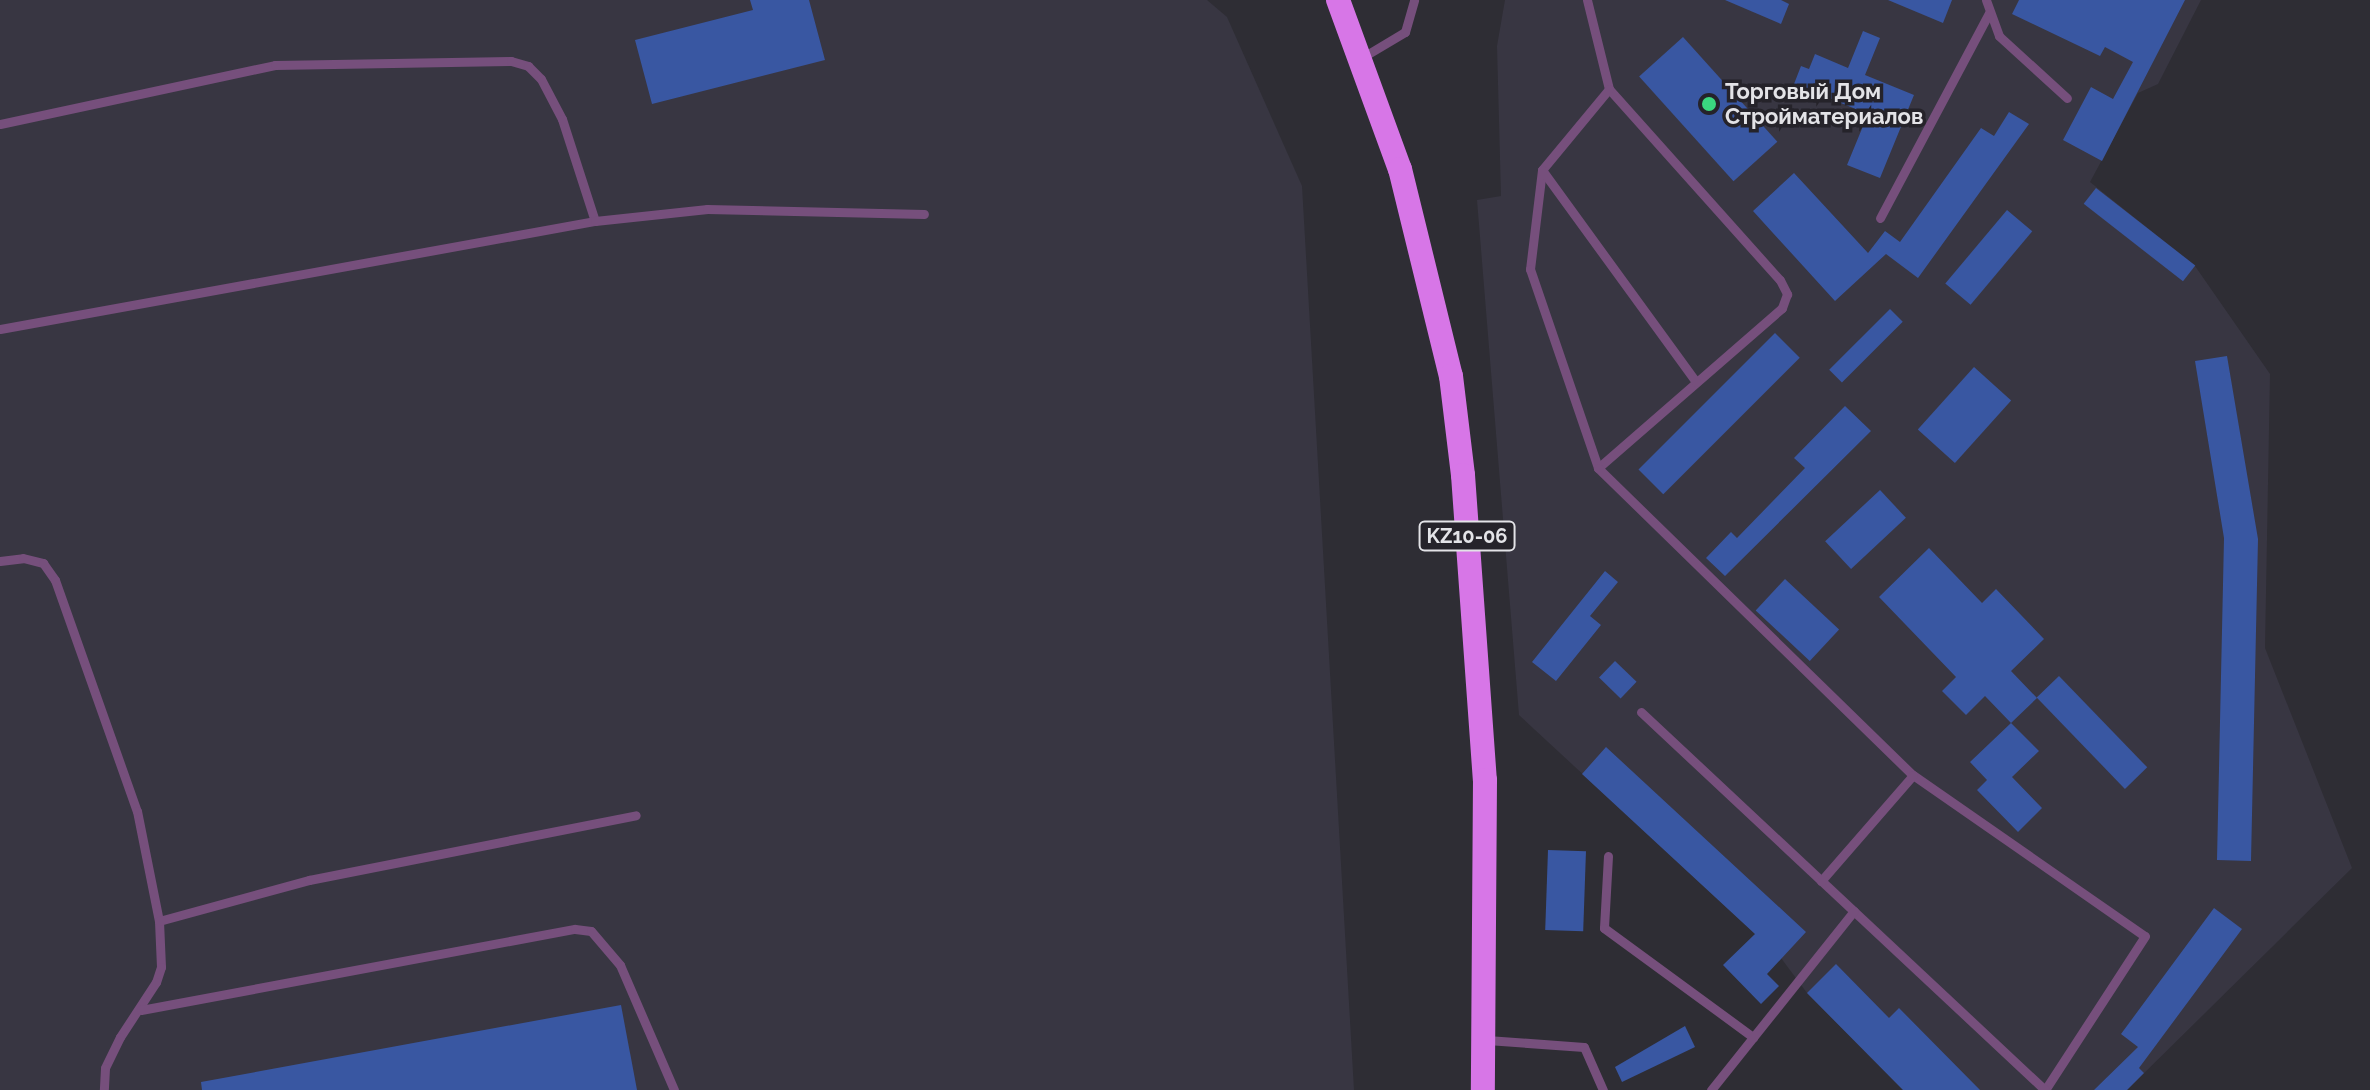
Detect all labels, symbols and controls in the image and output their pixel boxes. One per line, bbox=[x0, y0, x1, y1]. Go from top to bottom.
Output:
place label: Торговый Дом Стройматериалов bbox=[1725, 78, 1923, 130]
marker: Торговый Дом Стройматериалов bbox=[1700, 95, 1718, 113]
road number: KZ10-06 bbox=[1417, 520, 1517, 552]

